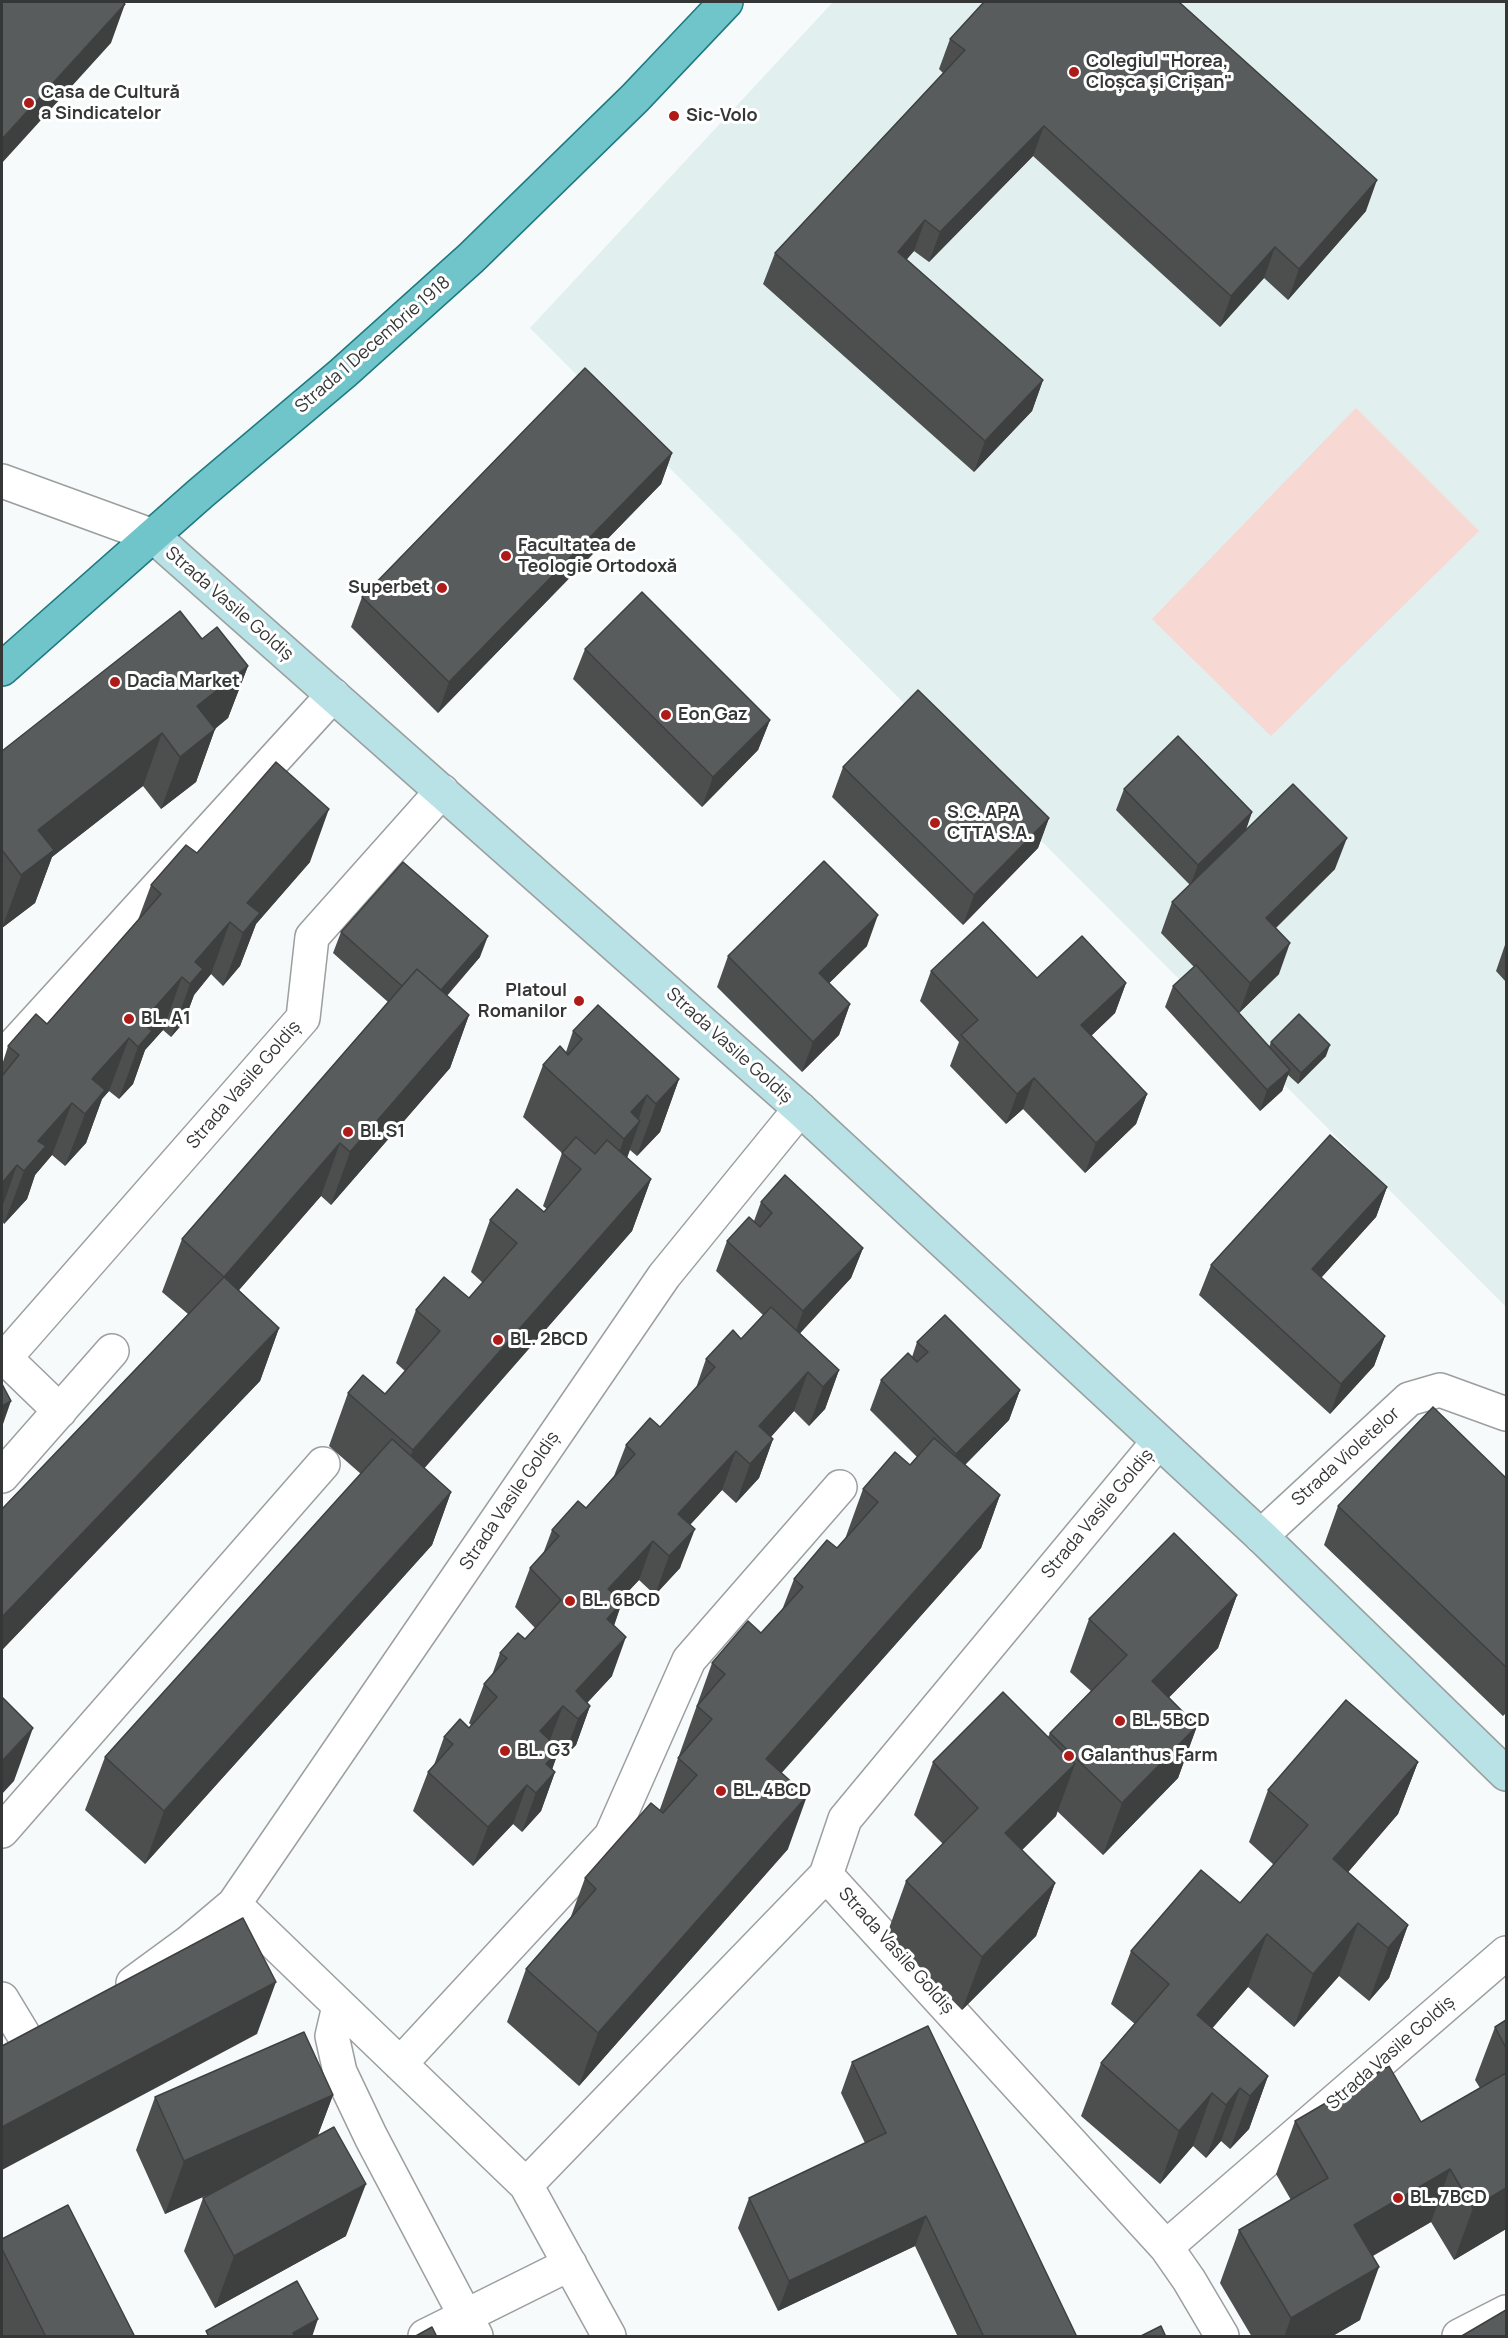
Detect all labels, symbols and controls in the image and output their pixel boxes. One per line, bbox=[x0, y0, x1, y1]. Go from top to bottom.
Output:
place label: Colegiul "Horea, Cloșca și Crișan" bbox=[1086, 51, 1233, 94]
marker: Colegiul "Horea, Cloșca și Crișan" bbox=[1067, 65, 1081, 79]
place label: Casa de Cultură a Sindicatelor bbox=[41, 82, 180, 124]
marker: Casa de Cultură a Sindicatelor bbox=[22, 96, 36, 110]
place label: Sic-Volo bbox=[686, 105, 758, 127]
marker: Sic-Volo bbox=[667, 109, 681, 123]
street label: Strada 1 Decembrie 1918 bbox=[291, 272, 455, 418]
place label: Facultatea de Teologie Ortodoxă bbox=[518, 535, 677, 578]
street label: Strada Vasile Goldiș bbox=[161, 543, 297, 665]
marker: Facultatea de Teologie Ortodoxă bbox=[499, 549, 513, 563]
place label: Superbet bbox=[348, 577, 430, 599]
marker: Superbet bbox=[435, 581, 449, 595]
place label: Dacia Market bbox=[127, 671, 240, 693]
marker: Dacia Market bbox=[108, 675, 122, 689]
place label: Eon Gaz bbox=[678, 704, 748, 726]
marker: Eon Gaz bbox=[659, 708, 673, 722]
place label: S.C. APA CTTA S.A. bbox=[947, 802, 1033, 844]
marker: S.C. APA CTTA S.A. bbox=[928, 816, 942, 830]
place label: Platoul Romanilor bbox=[478, 980, 567, 1022]
street label: Strada Vasile Goldiș bbox=[661, 984, 797, 1108]
marker: Platoul Romanilor bbox=[572, 994, 586, 1008]
place label: BL. A1 bbox=[141, 1008, 191, 1030]
marker: BL. A1 bbox=[122, 1012, 136, 1026]
street label: Strada Vasile Goldiș bbox=[183, 1017, 305, 1153]
place label: Bl. S1 bbox=[360, 1121, 405, 1143]
marker: Bl. S1 bbox=[341, 1125, 355, 1139]
place label: BL. 2BCD bbox=[510, 1329, 588, 1351]
marker: BL. 2BCD bbox=[491, 1333, 505, 1347]
street label: Strada Violetelor bbox=[1288, 1403, 1404, 1511]
street label: Strada Vasile Goldiș bbox=[456, 1428, 564, 1574]
street label: Strada Vasile Goldiș bbox=[1037, 1445, 1159, 1583]
place label: BL. 6BCD bbox=[582, 1590, 660, 1612]
marker: BL. 6BCD bbox=[563, 1594, 577, 1608]
place label: BL. 5BCD bbox=[1132, 1710, 1210, 1732]
marker: BL. 5BCD bbox=[1113, 1714, 1127, 1728]
place label: BL. G3 bbox=[517, 1740, 571, 1762]
marker: BL. G3 bbox=[498, 1744, 512, 1758]
place label: Galanthus Farm bbox=[1081, 1745, 1218, 1767]
marker: Galanthus Farm bbox=[1062, 1749, 1076, 1763]
place label: BL. 4BCD bbox=[733, 1780, 811, 1802]
marker: BL. 4BCD bbox=[714, 1784, 728, 1798]
street label: Strada Vasile Goldiș bbox=[834, 1883, 958, 2019]
street label: Strada Vasile Goldiș bbox=[1323, 1992, 1459, 2114]
place label: BL. 7BCD bbox=[1410, 2187, 1487, 2209]
marker: BL. 7BCD bbox=[1391, 2191, 1405, 2205]

